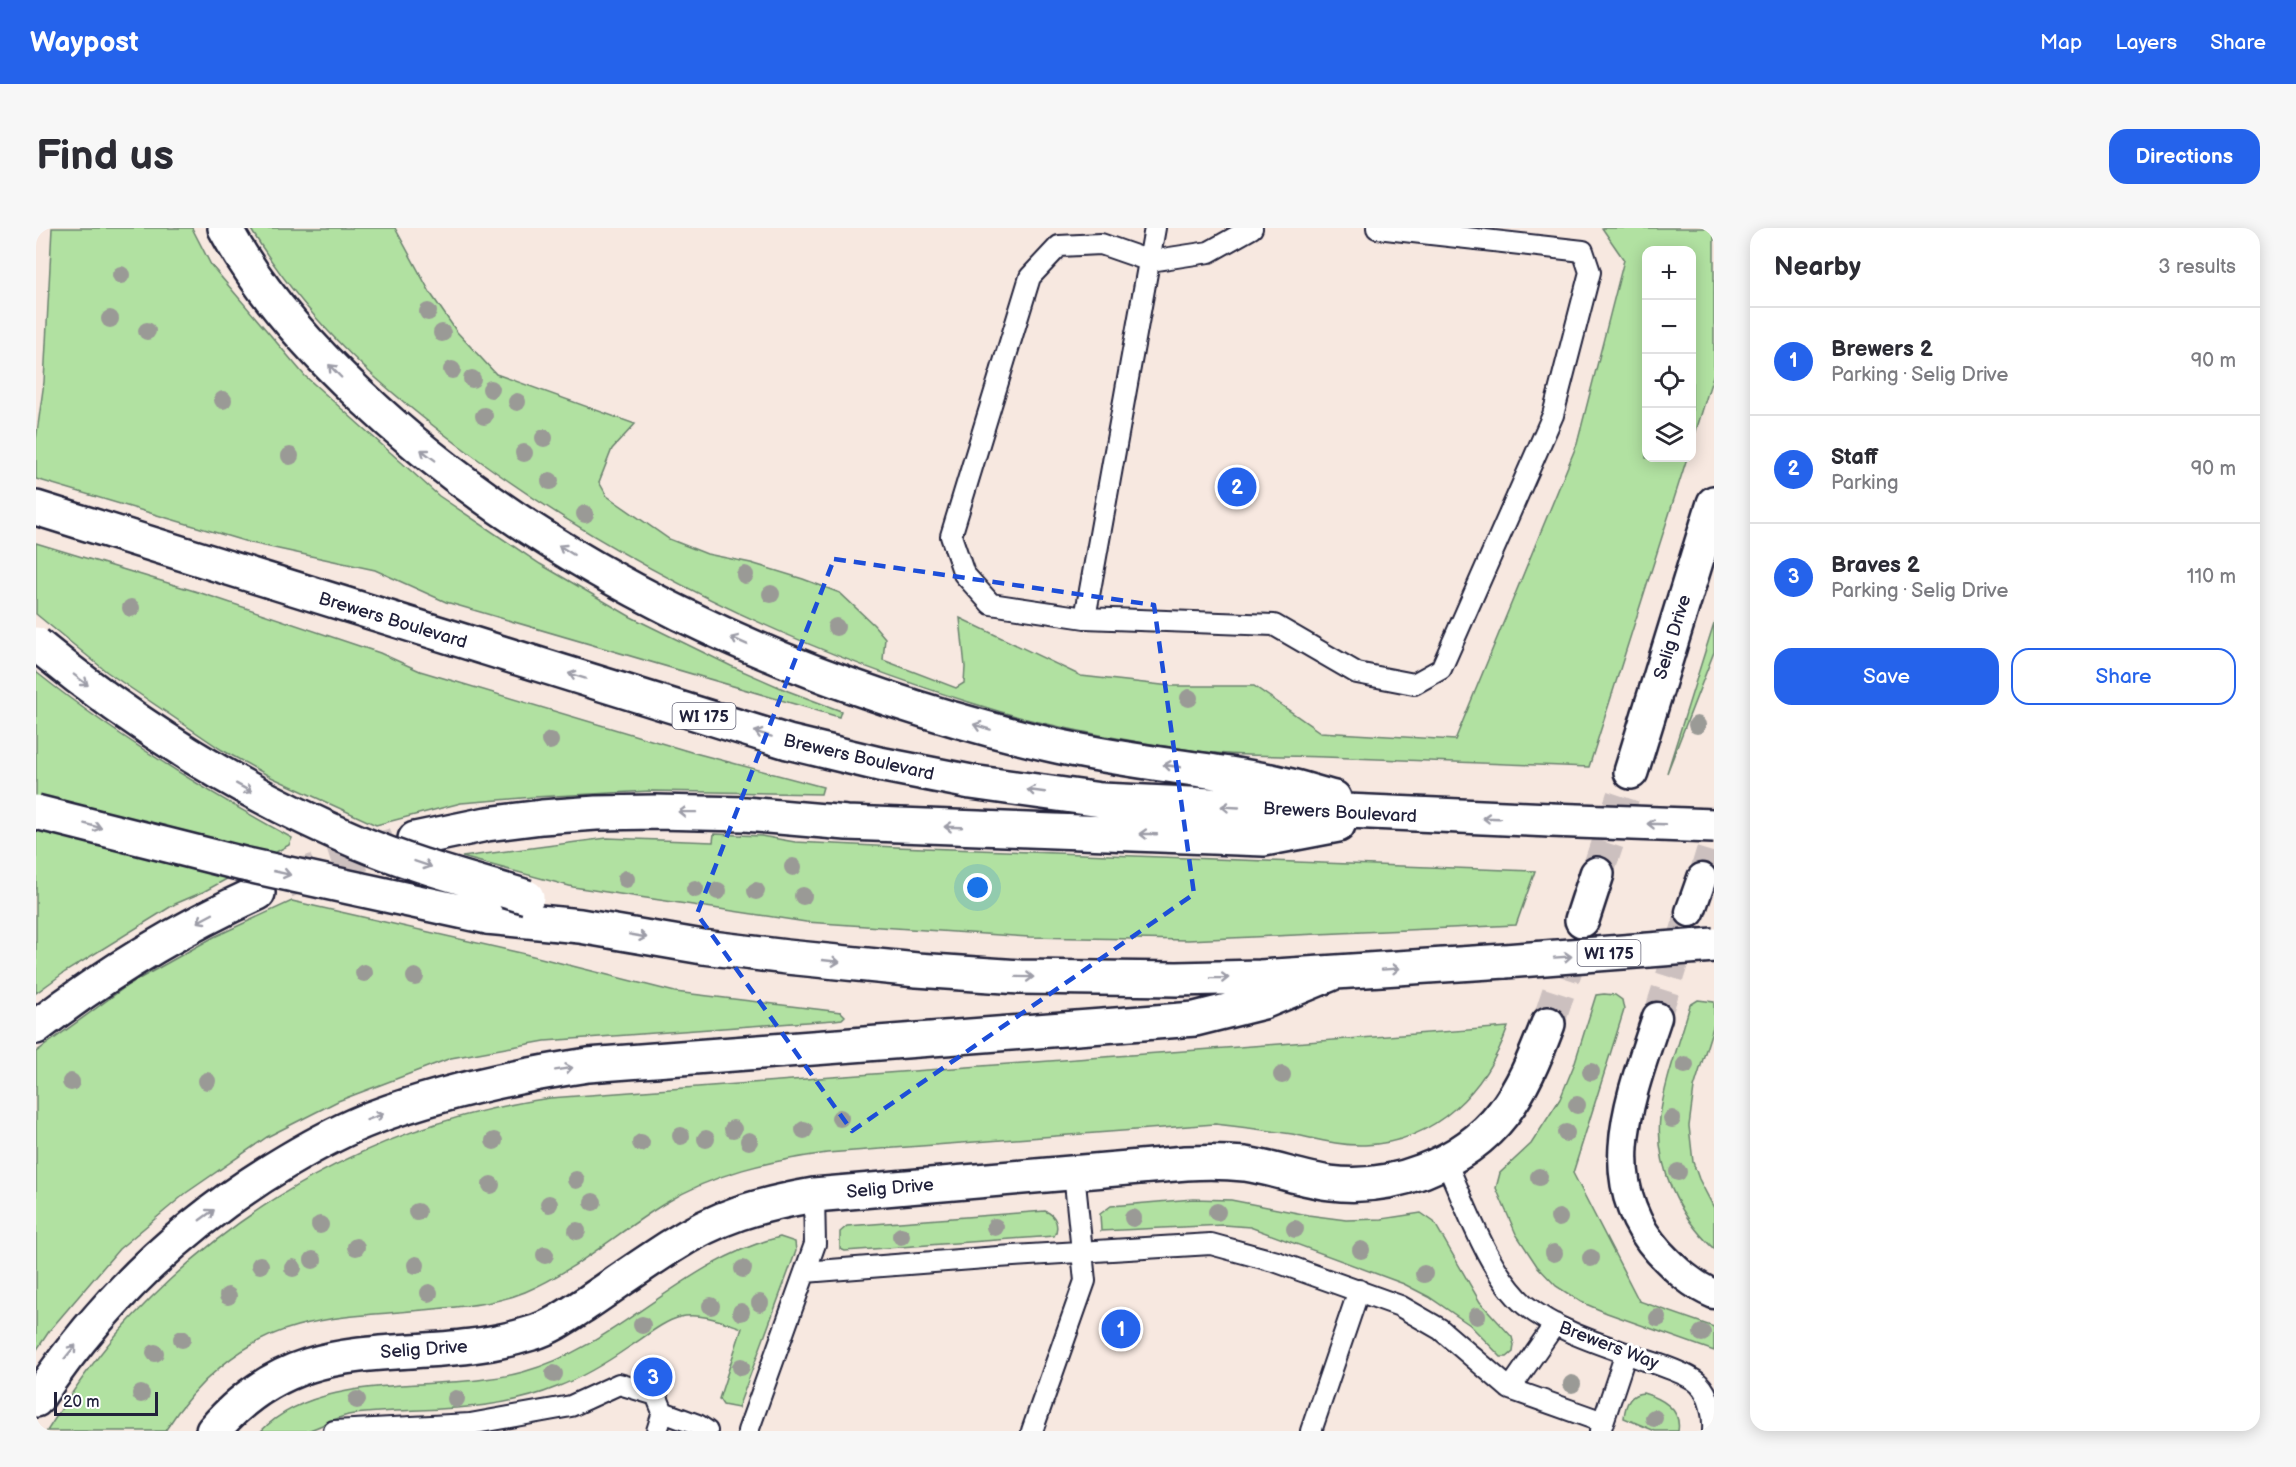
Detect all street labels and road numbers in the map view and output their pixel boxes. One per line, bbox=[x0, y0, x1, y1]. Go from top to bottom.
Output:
street label: Brewers Boulevard bbox=[316, 588, 470, 653]
street label: Selig Drive bbox=[1650, 592, 1695, 682]
road number: WI 175 bbox=[672, 703, 736, 729]
street label: Brewers Boulevard bbox=[781, 730, 936, 785]
street label: Brewers Boulevard bbox=[1263, 798, 1417, 827]
road number: WI 175 bbox=[1578, 940, 1640, 966]
street label: Selig Drive bbox=[846, 1174, 935, 1203]
street label: Brewers Way bbox=[1556, 1317, 1662, 1374]
street label: Selig Drive bbox=[380, 1336, 469, 1363]

